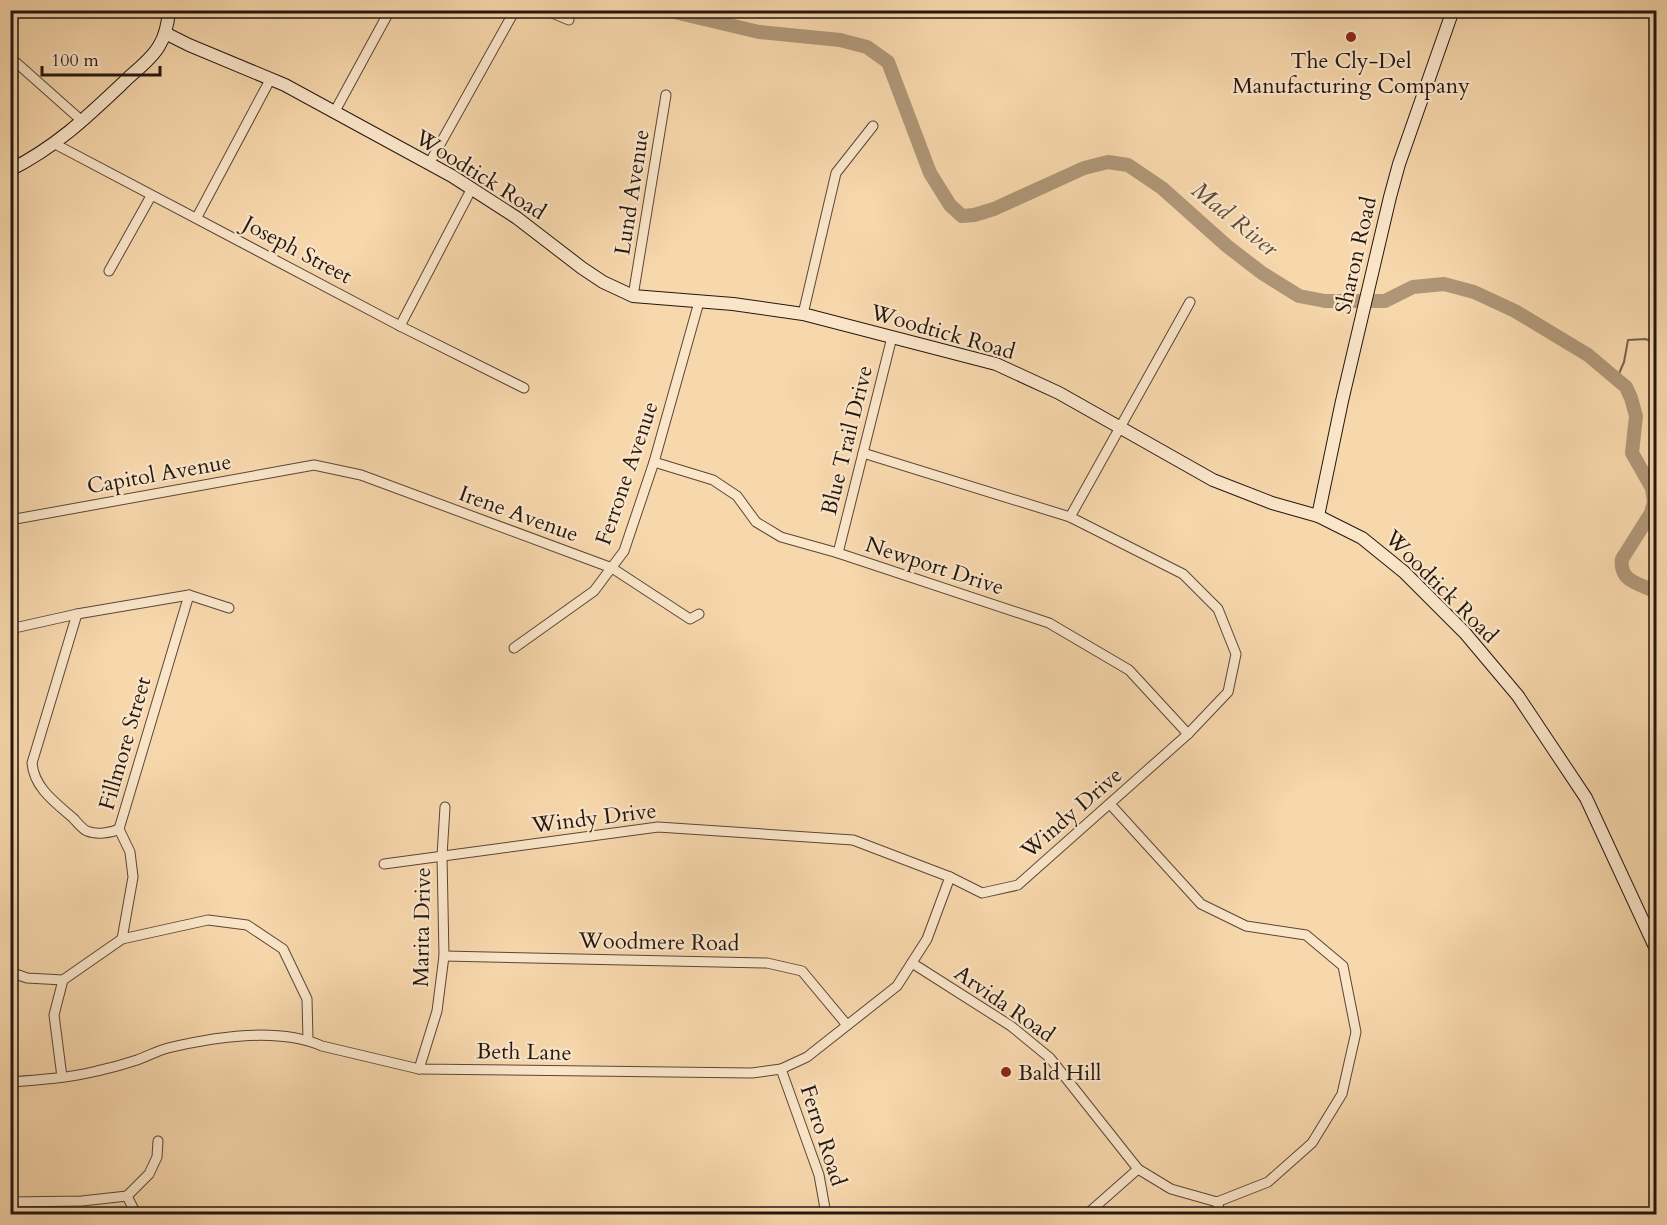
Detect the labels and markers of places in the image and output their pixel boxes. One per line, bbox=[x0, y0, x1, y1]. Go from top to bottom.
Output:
marker: The Cly-Del Manufacturing Company bbox=[1344, 30, 1358, 44]
place label: The Cly-Del Manufacturing Company bbox=[1232, 46, 1470, 101]
place label: Bald Hill bbox=[1018, 1058, 1102, 1088]
marker: Bald Hill bbox=[999, 1065, 1013, 1079]

